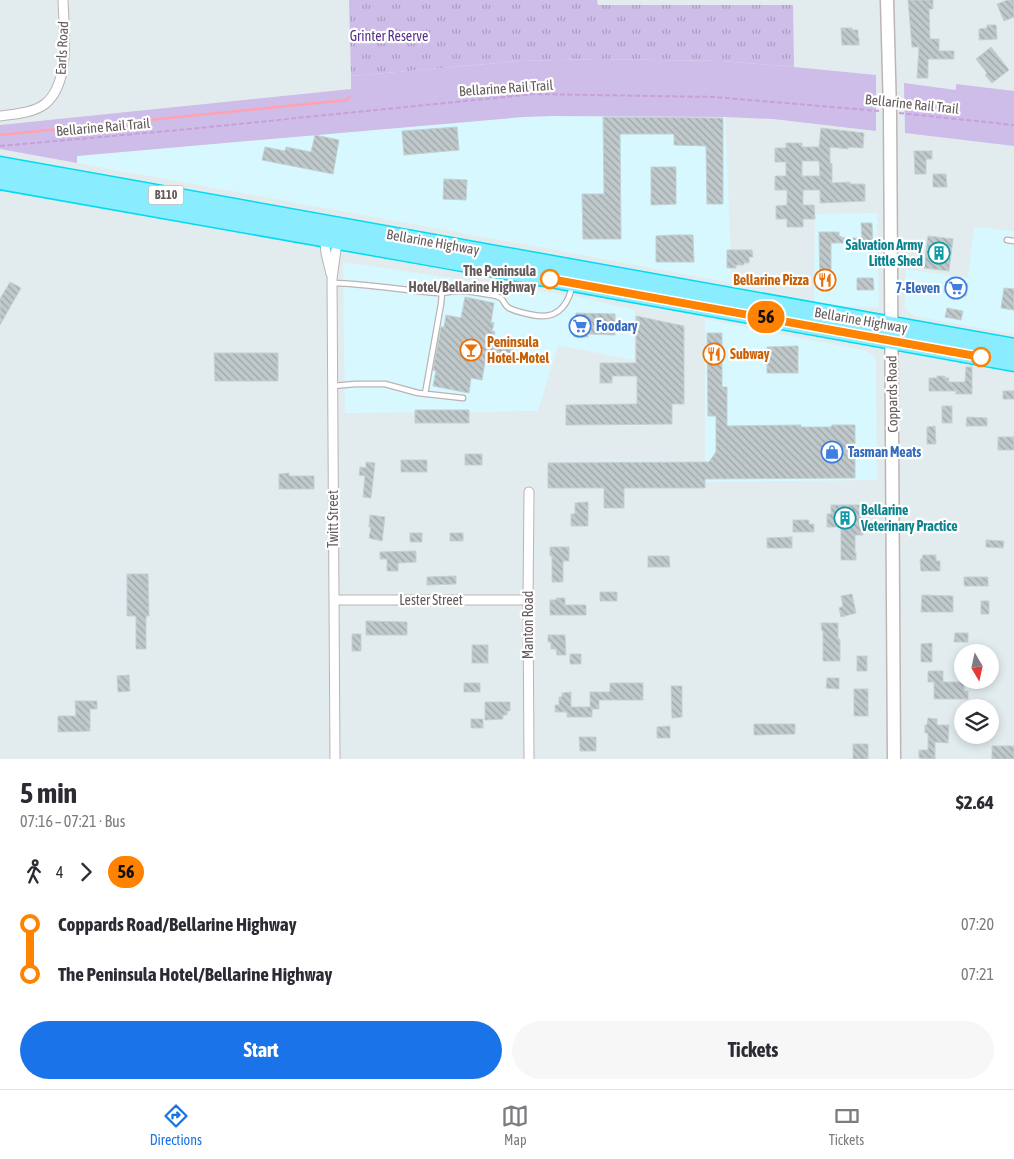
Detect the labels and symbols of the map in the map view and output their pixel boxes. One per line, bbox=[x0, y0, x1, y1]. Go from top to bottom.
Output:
street label: Earls Road bbox=[53, 21, 71, 75]
park label: Grinter Reserve bbox=[350, 28, 428, 44]
street label: Bellarine Rail Trail bbox=[458, 77, 554, 99]
street label: Bellarine Rail Trail bbox=[864, 91, 960, 117]
street label: Bellarine Rail Trail bbox=[55, 115, 151, 139]
road number: B110 bbox=[148, 186, 184, 204]
street label: Bellarine Highway bbox=[385, 226, 481, 258]
place label: Salvation Army Little Shed bbox=[846, 237, 923, 269]
building icon: Salvation Army Little Shed bbox=[927, 241, 951, 265]
place label: The Peninsula Hotel/Bellarine Highway bbox=[409, 263, 536, 295]
restaurant icon: Bellarine Pizza bbox=[813, 268, 837, 292]
marker: The Peninsula Hotel/Bellarine Highway bbox=[540, 269, 560, 289]
place label: Bellarine Pizza bbox=[733, 272, 809, 288]
supermarket icon: 7-Eleven bbox=[944, 276, 968, 300]
place label: 7-Eleven bbox=[895, 280, 940, 296]
line badge: 56 bbox=[744, 301, 788, 333]
street label: Bellarine Highway bbox=[813, 304, 909, 336]
supermarket icon: Foodary bbox=[568, 314, 592, 338]
place label: Foodary bbox=[596, 318, 638, 334]
place label: Peninsula Hotel-Motel bbox=[487, 334, 549, 366]
bar icon: Peninsula Hotel-Motel bbox=[459, 338, 483, 362]
restaurant icon: Subway bbox=[702, 342, 726, 366]
place label: Subway bbox=[730, 346, 770, 362]
unlabelled marker bbox=[971, 347, 991, 367]
street label: Coppards Road bbox=[883, 355, 901, 433]
shop icon: Tasman Meats bbox=[820, 440, 844, 464]
place label: Tasman Meats bbox=[848, 444, 921, 460]
street label: Twitt Street bbox=[325, 490, 341, 548]
place label: Bellarine Veterinary Practice bbox=[860, 502, 958, 534]
building icon: Bellarine Veterinary Practice bbox=[833, 506, 857, 530]
street label: Manton Road bbox=[520, 591, 536, 659]
street label: Lester Street bbox=[399, 592, 463, 608]
north arrow bbox=[954, 644, 999, 689]

